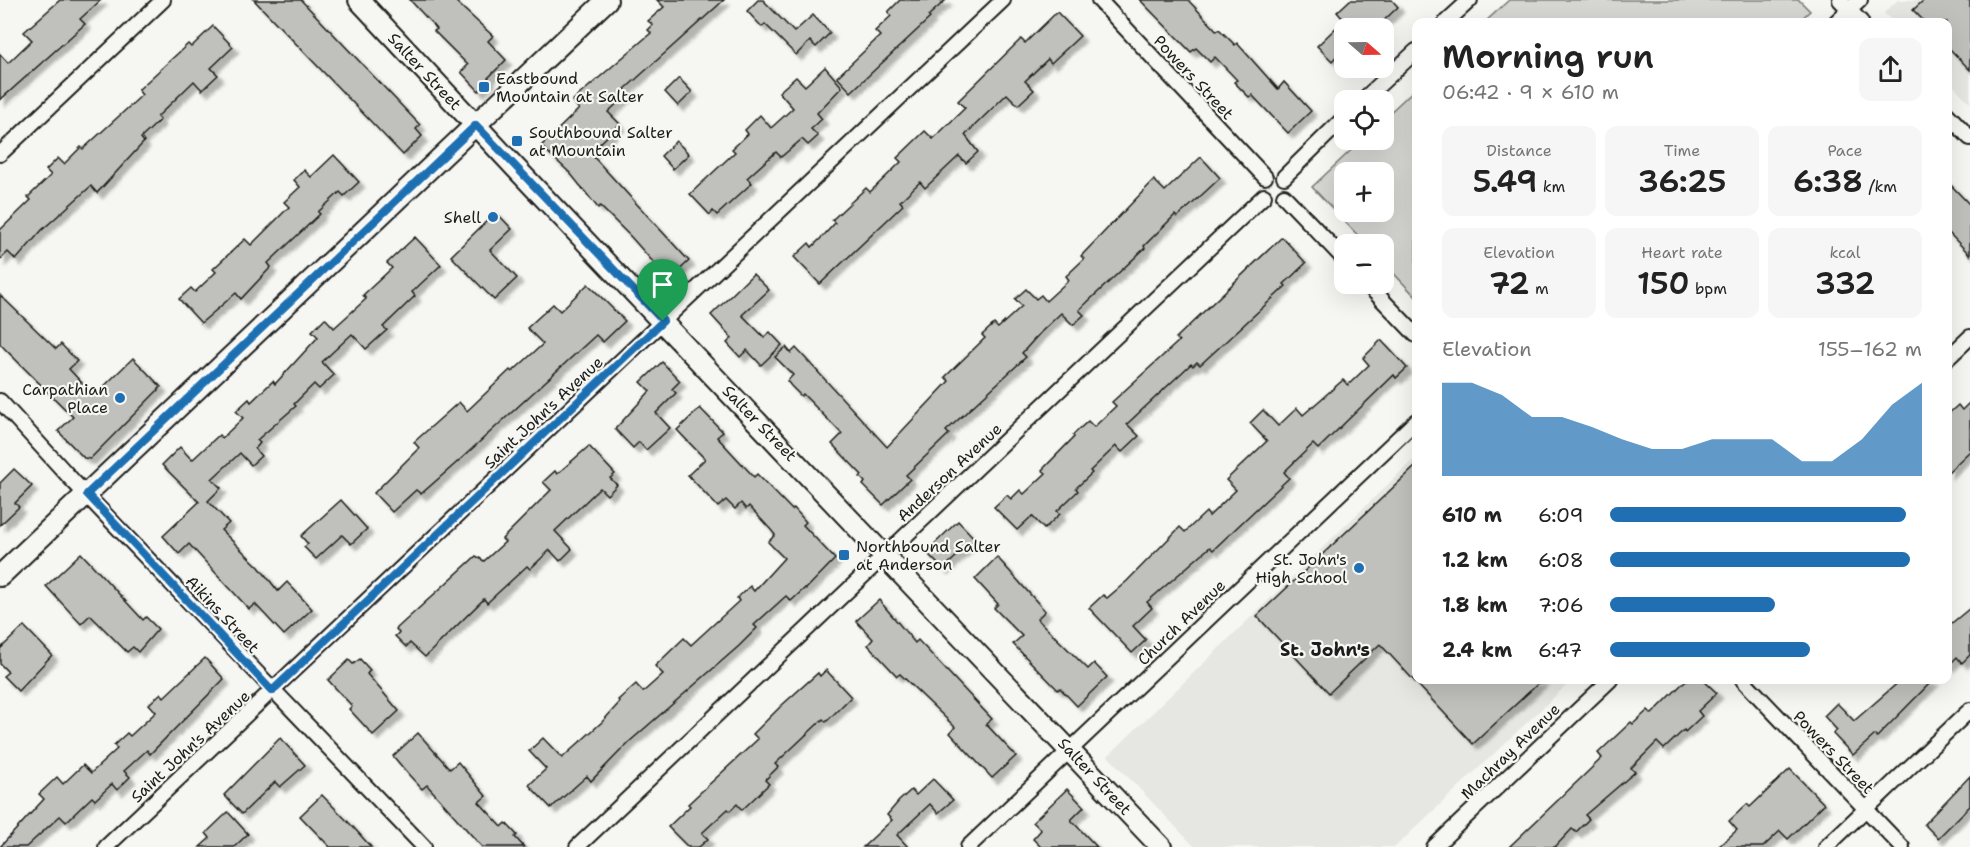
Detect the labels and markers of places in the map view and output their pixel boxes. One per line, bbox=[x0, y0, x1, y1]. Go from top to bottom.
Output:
place label: Eastbound Mountain at Salter bbox=[496, 68, 644, 107]
marker: Eastbound Mountain at Salter bbox=[477, 80, 491, 94]
place label: Southbound Salter at Mountain bbox=[529, 122, 673, 161]
marker: Southbound Salter at Mountain bbox=[510, 134, 524, 148]
place label: Shell bbox=[444, 207, 481, 228]
marker: Shell bbox=[486, 210, 500, 224]
pin bbox=[637, 259, 688, 321]
place label: Carpathian Place bbox=[22, 379, 108, 418]
marker: Carpathian Place bbox=[113, 391, 127, 405]
place label: Northbound Salter at Anderson bbox=[856, 536, 1001, 575]
marker: Northbound Salter at Anderson bbox=[837, 548, 851, 562]
place label: St. John's High School bbox=[1256, 549, 1347, 588]
marker: St. John's High School bbox=[1352, 561, 1366, 575]

